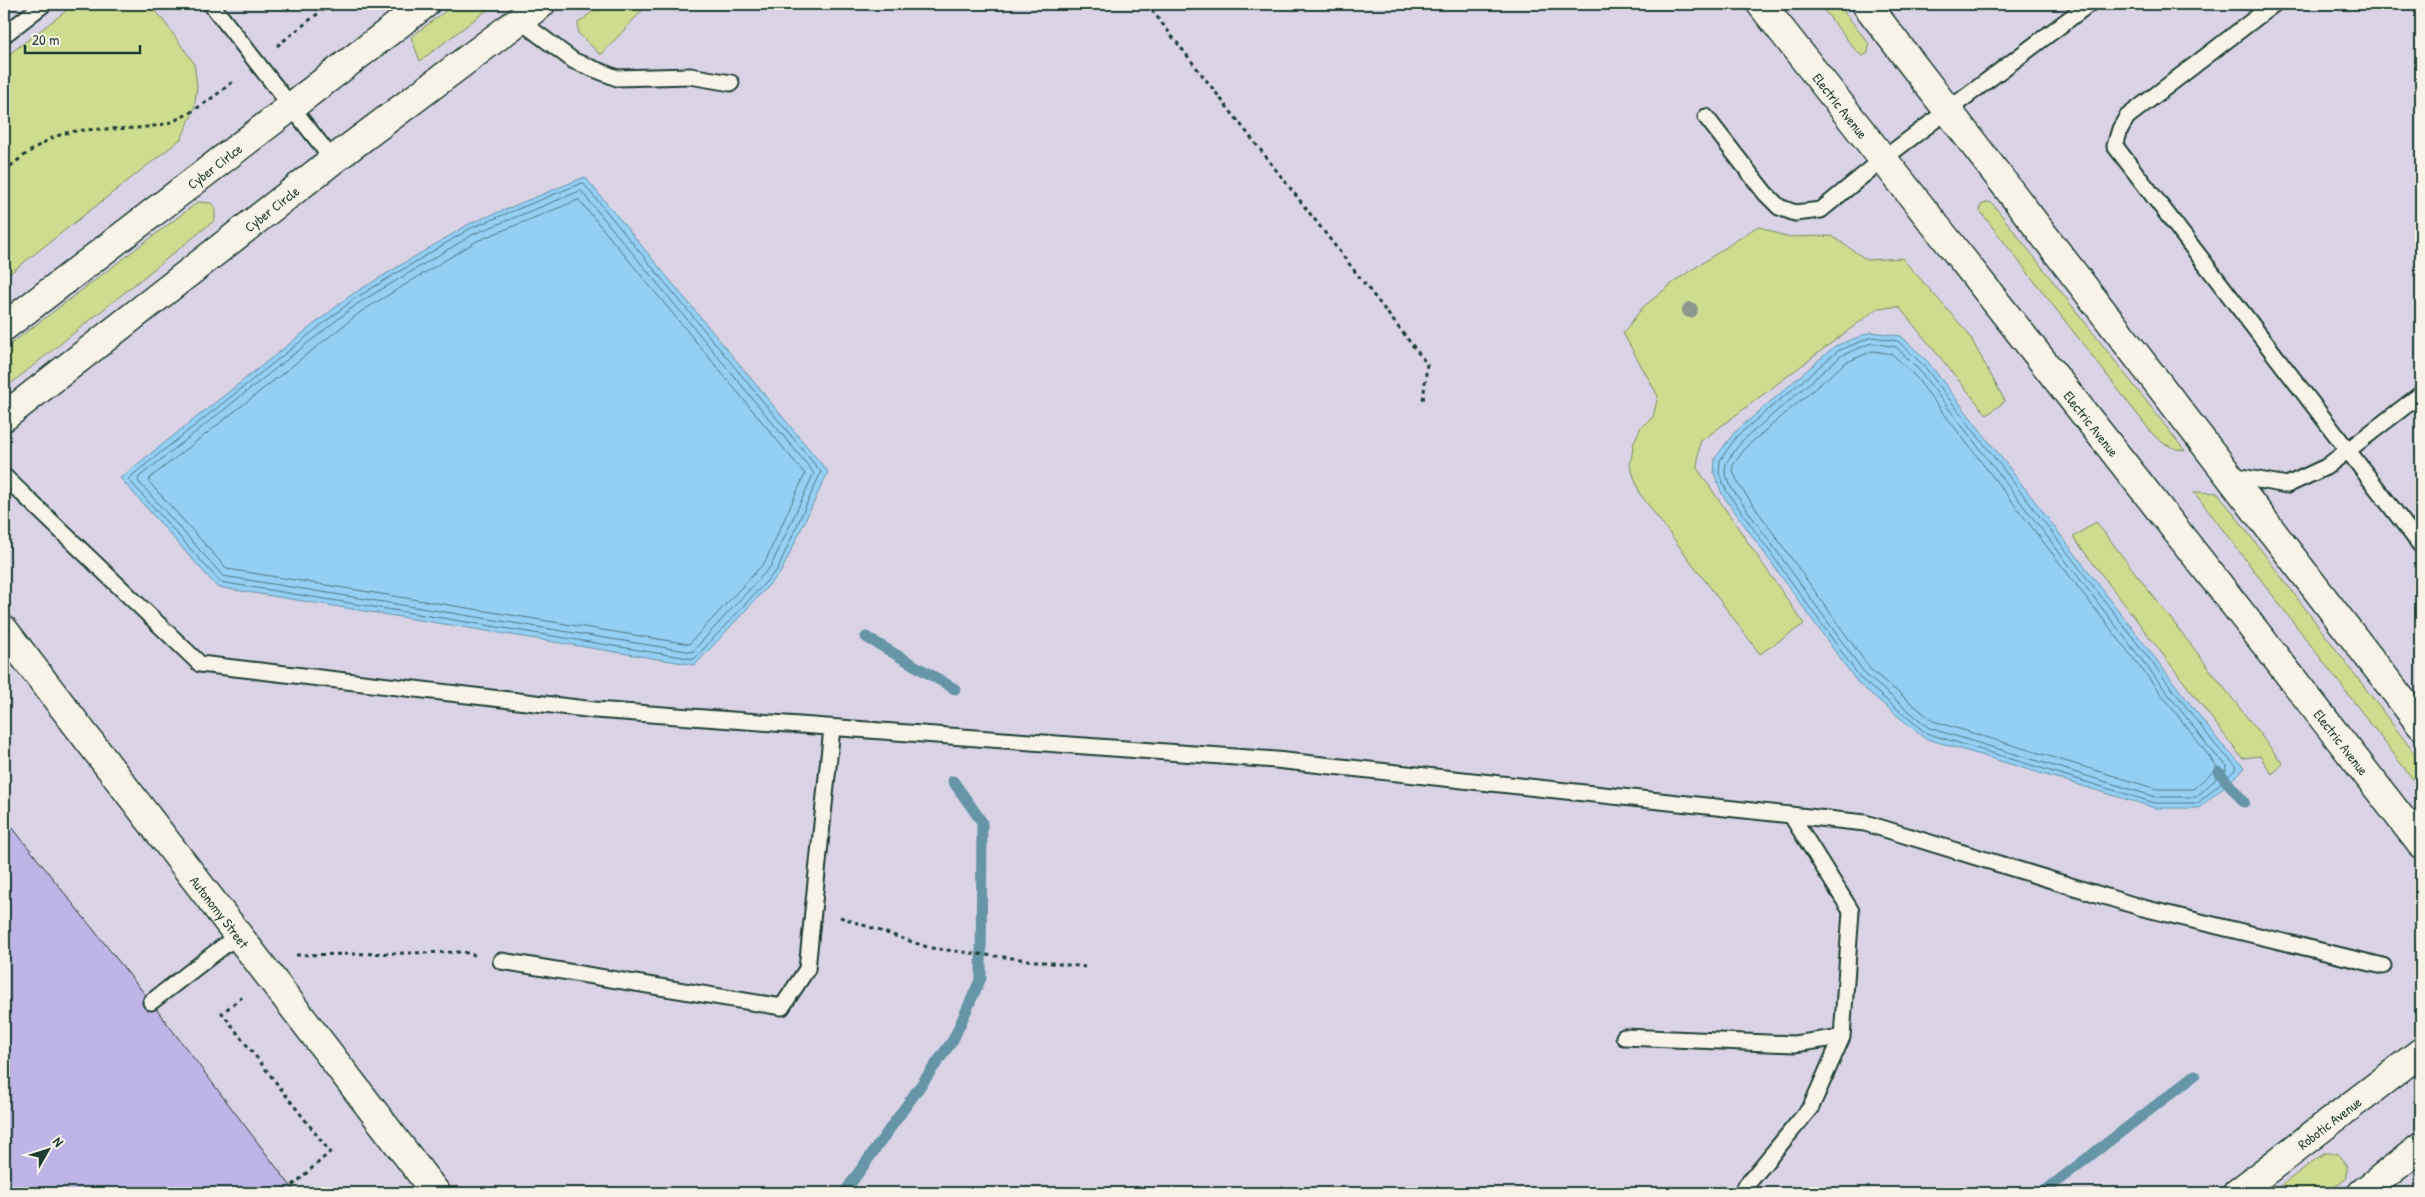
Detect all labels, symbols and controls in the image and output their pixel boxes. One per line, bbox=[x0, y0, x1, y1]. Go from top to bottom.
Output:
scale bar bbox=[25, 22, 140, 54]
text: 20 m bbox=[32, 29, 59, 50]
street label: Electric Avenue bbox=[1809, 69, 1873, 142]
street label: Cyber Cirlce bbox=[183, 138, 246, 193]
street label: Cyber Circle bbox=[240, 181, 303, 236]
street label: Electric Avenue bbox=[2060, 387, 2124, 460]
street label: Electric Avenue bbox=[2310, 705, 2374, 779]
street label: Autonomy Street bbox=[186, 872, 254, 952]
street label: Robotic Avenue bbox=[2293, 1092, 2365, 1153]
north arrow bbox=[22, 1124, 72, 1174]
text: N bbox=[49, 1133, 69, 1151]

